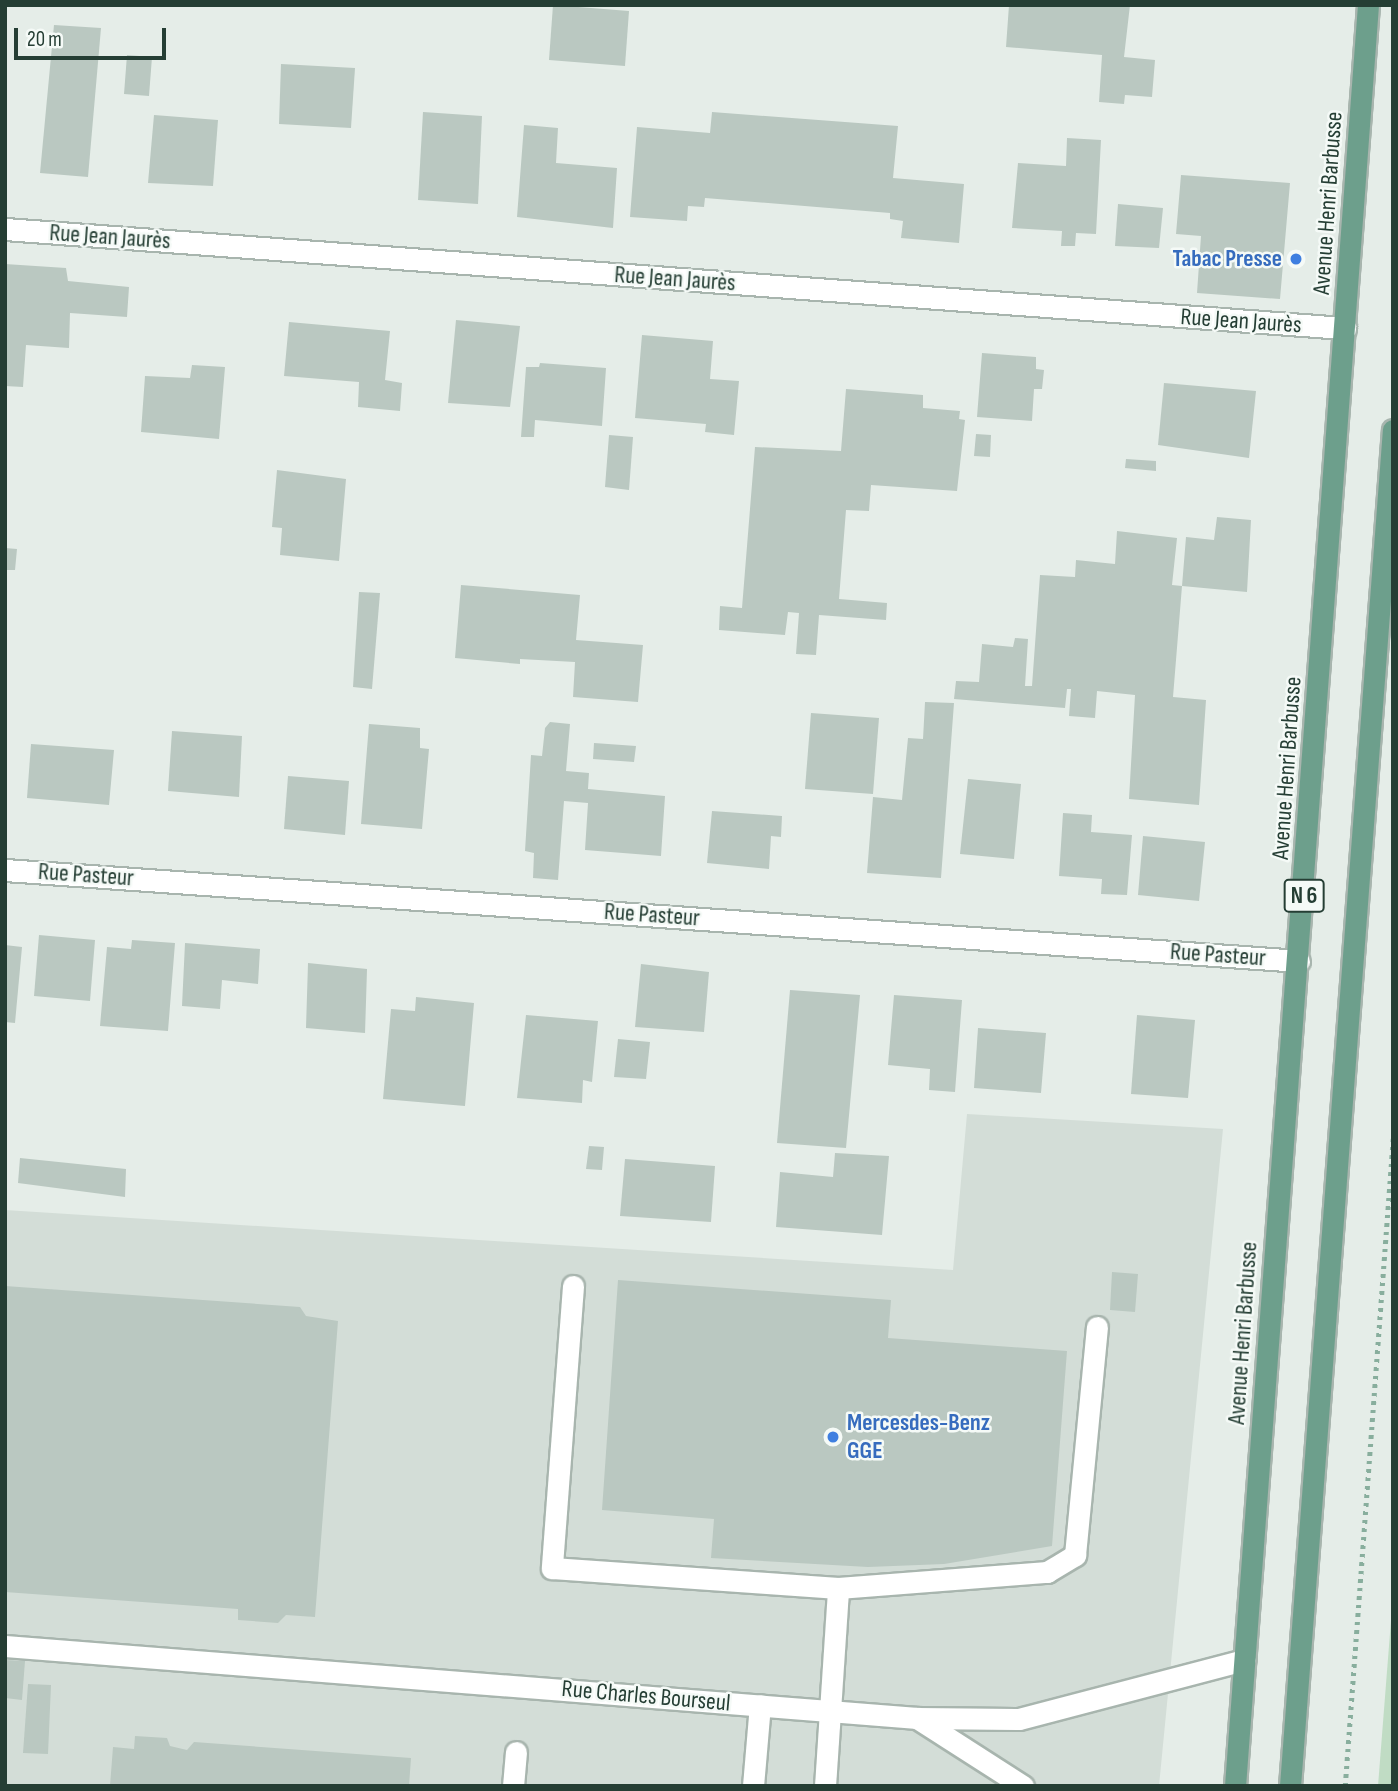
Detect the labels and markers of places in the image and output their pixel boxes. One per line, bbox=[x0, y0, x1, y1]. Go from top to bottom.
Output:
place label: Tabac Presse bbox=[1172, 245, 1282, 273]
marker: Tabac Presse bbox=[1288, 251, 1304, 267]
place label: Mercesdes-Benz GGE bbox=[847, 1409, 990, 1465]
marker: Mercesdes-Benz GGE bbox=[825, 1429, 841, 1445]

